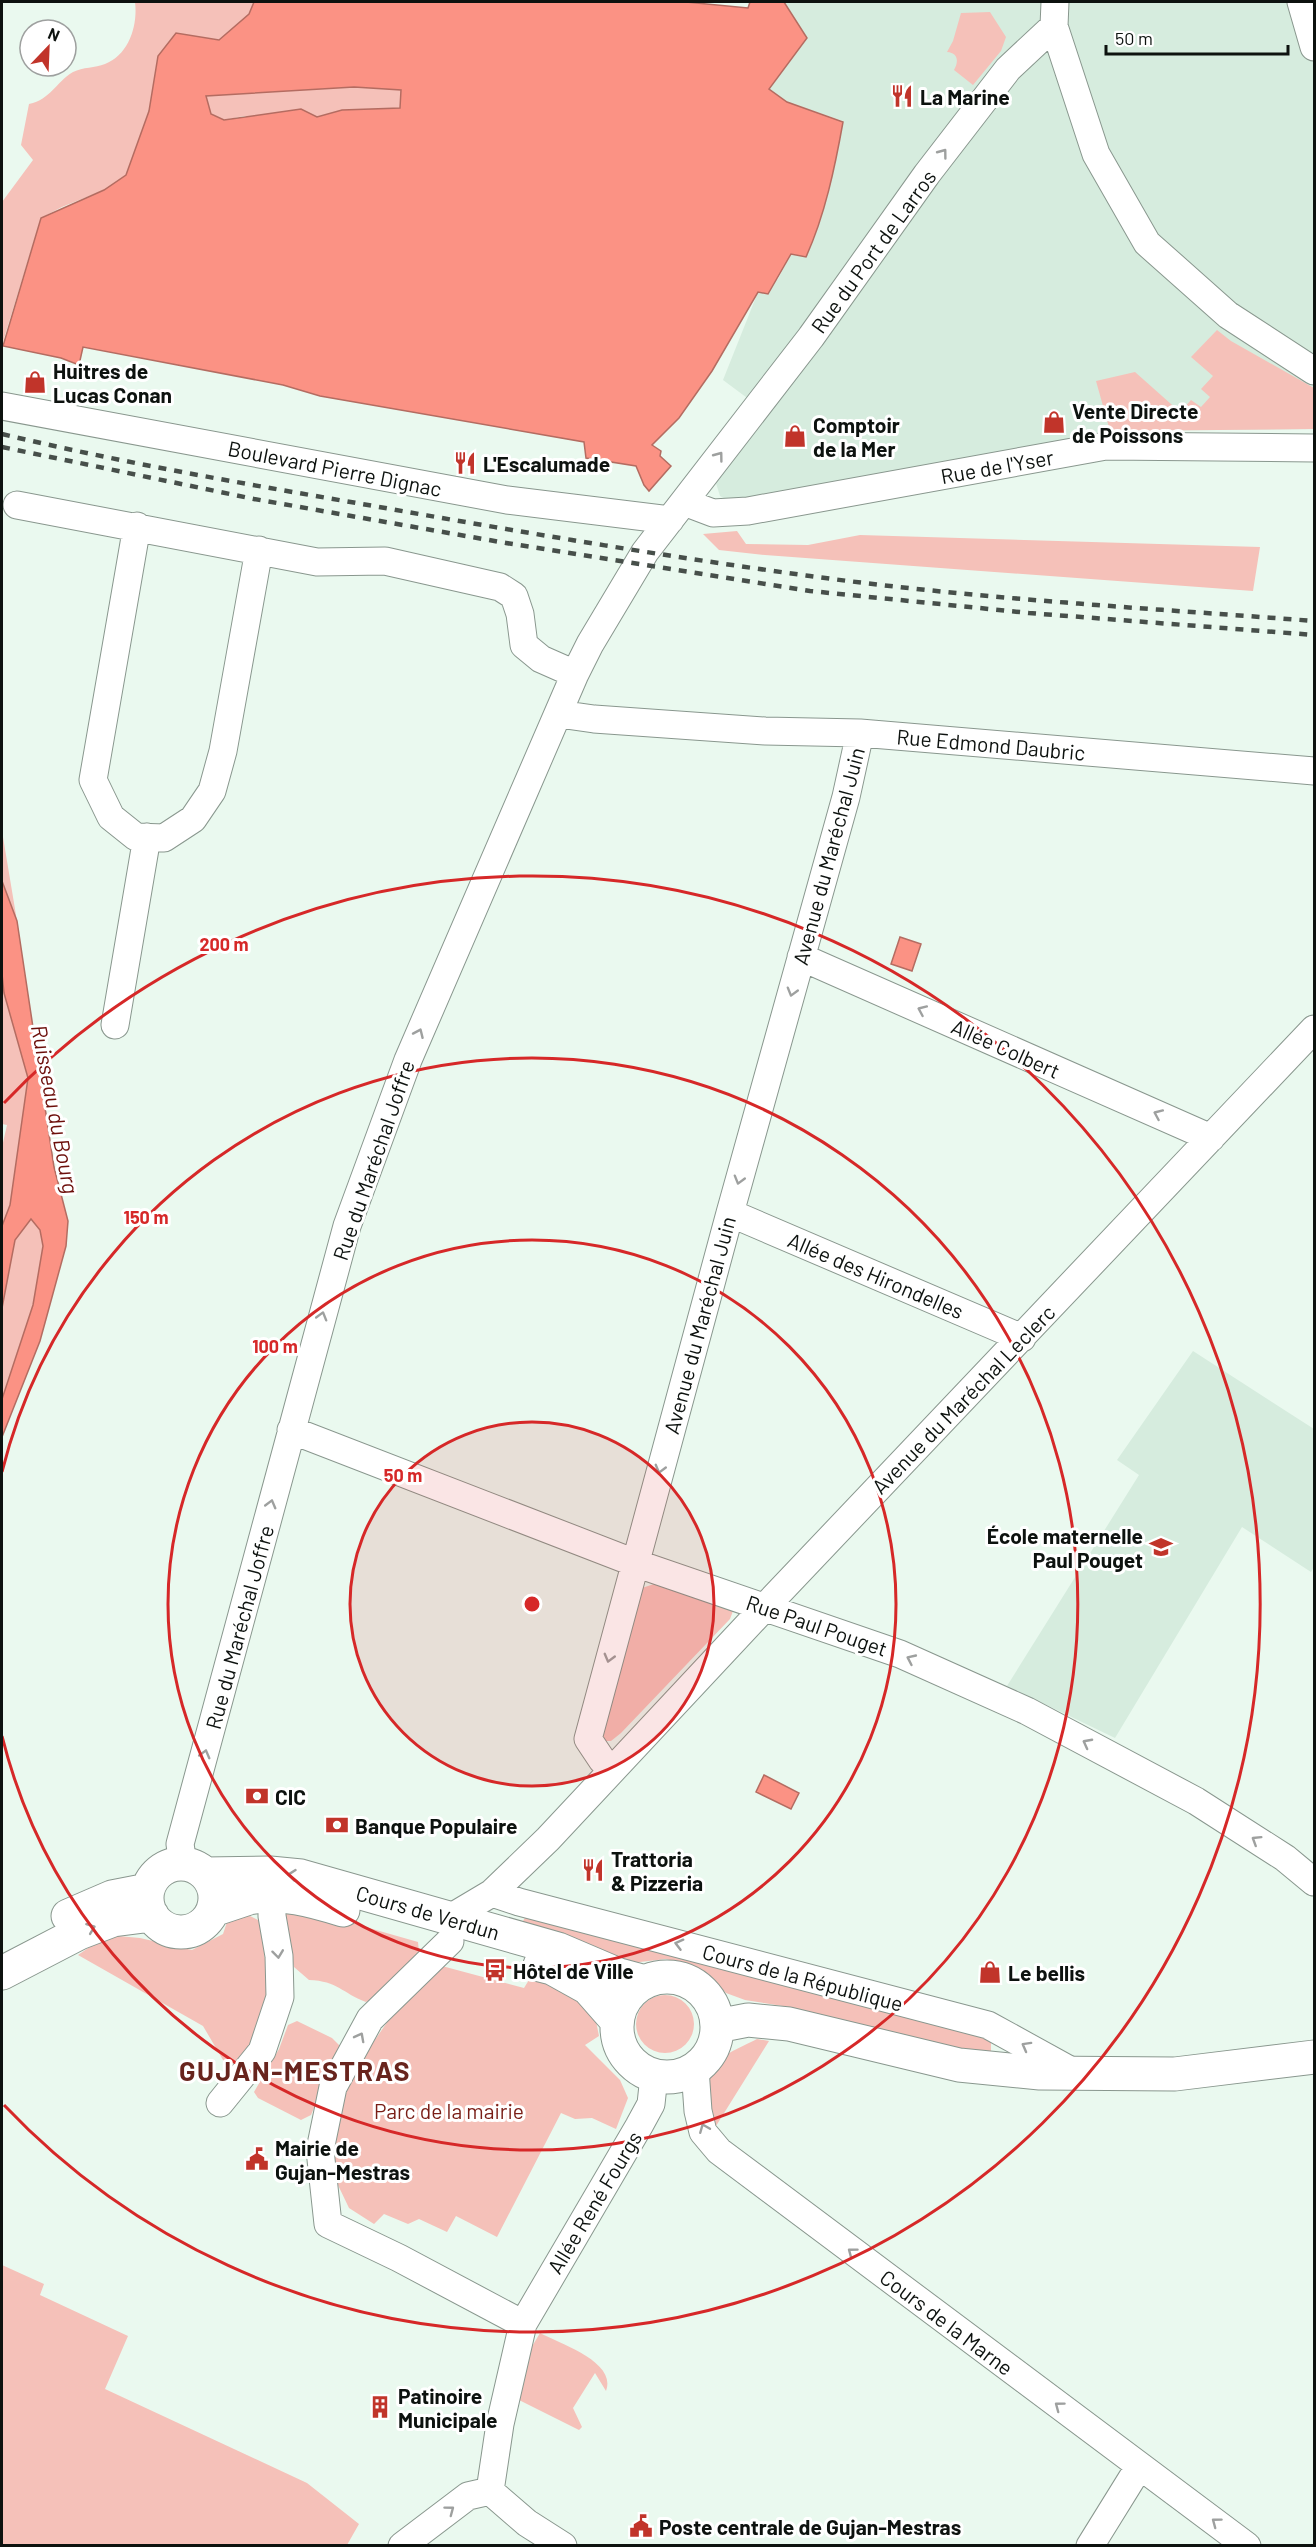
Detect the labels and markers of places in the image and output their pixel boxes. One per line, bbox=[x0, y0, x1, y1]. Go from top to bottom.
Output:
restaurant icon: La Marine bbox=[889, 83, 915, 109]
place label: La Marine bbox=[920, 84, 1010, 109]
place label: Huitres de Lucas Conan bbox=[53, 358, 172, 407]
shop icon: Huitres de Lucas Conan bbox=[22, 369, 48, 395]
place label: Vente Directe de Poissons bbox=[1072, 398, 1198, 447]
shop icon: Vente Directe de Poissons bbox=[1041, 409, 1067, 435]
place label: Comptoir de la Mer bbox=[813, 412, 900, 461]
shop icon: Comptoir de la Mer bbox=[782, 423, 808, 449]
restaurant icon: L'Escalumade bbox=[452, 450, 478, 476]
place label: L'Escalumade bbox=[483, 451, 610, 476]
place label: École maternelle Paul Pouget bbox=[987, 1523, 1143, 1572]
school or university icon: École maternelle Paul Pouget bbox=[1148, 1534, 1174, 1560]
centre of rings bbox=[522, 1594, 542, 1614]
bank icon: CIC bbox=[244, 1783, 270, 1809]
place label: CIC bbox=[275, 1784, 306, 1809]
bank icon: Banque Populaire bbox=[324, 1812, 350, 1838]
place label: Banque Populaire bbox=[355, 1813, 517, 1838]
place label: Trattoria & Pizzeria bbox=[611, 1846, 703, 1895]
restaurant icon: Trattoria & Pizzeria bbox=[580, 1857, 606, 1883]
bus stop icon: Hôtel de Ville bbox=[482, 1957, 508, 1983]
place label: Hôtel de Ville bbox=[513, 1958, 634, 1983]
shop icon: Le bellis bbox=[977, 1959, 1003, 1985]
place label: Le bellis bbox=[1008, 1960, 1085, 1985]
place label: Mairie de Gujan-Mestras bbox=[275, 2135, 410, 2184]
public building icon: Mairie de Gujan-Mestras bbox=[244, 2146, 270, 2172]
place label: Patinoire Municipale bbox=[398, 2383, 498, 2432]
building icon: Patinoire Municipale bbox=[367, 2394, 393, 2420]
public building icon: Poste centrale de Gujan-Mestras bbox=[628, 2513, 654, 2539]
place label: Poste centrale de Gujan-Mestras bbox=[659, 2514, 961, 2539]

